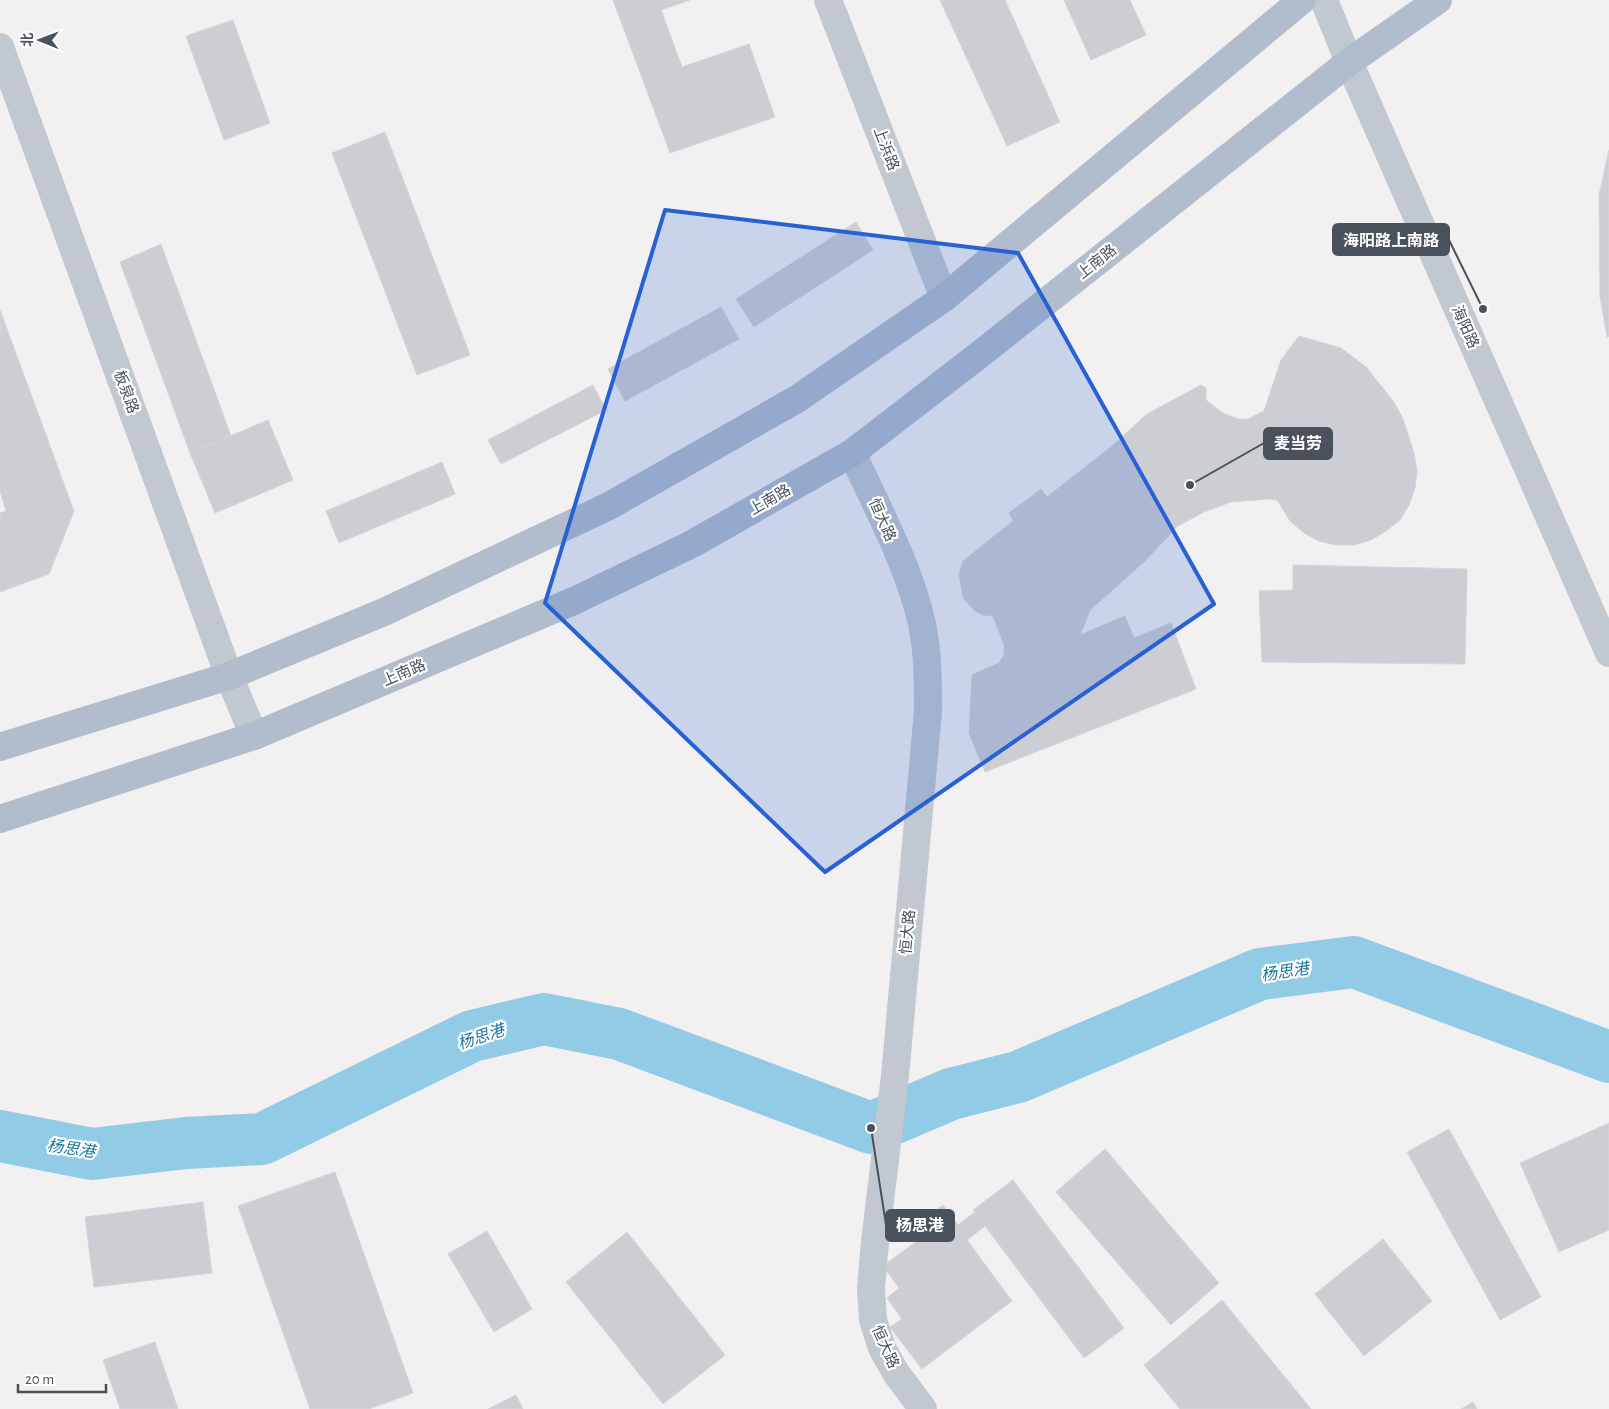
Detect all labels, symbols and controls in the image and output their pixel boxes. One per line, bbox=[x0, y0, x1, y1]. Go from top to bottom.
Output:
north arrow bbox=[15, 15, 65, 65]
text: 北 bbox=[20, 33, 35, 47]
street label: 上浜路 bbox=[871, 125, 902, 173]
callout: 海阳路上南路 bbox=[1333, 224, 1449, 255]
text: 海阳路上南路 bbox=[1343, 232, 1439, 249]
street label: 上南路 bbox=[1074, 241, 1119, 282]
street label: 海阳路 bbox=[1449, 303, 1482, 351]
street label: 板泉路 bbox=[111, 368, 142, 416]
callout: 麦当劳 bbox=[1264, 428, 1332, 459]
text: 麦当劳 bbox=[1274, 435, 1322, 452]
street label: 上南路 bbox=[746, 481, 793, 518]
street label: 恒大路 bbox=[866, 496, 899, 544]
street label: 上南路 bbox=[380, 656, 428, 689]
street label: 恒大路 bbox=[898, 909, 917, 955]
water label: 杨思港 bbox=[1260, 959, 1312, 984]
water label: 杨思港 bbox=[455, 1020, 508, 1052]
water label: 杨思港 bbox=[46, 1137, 98, 1161]
callout: 杨思港 bbox=[886, 1210, 954, 1241]
text: 杨思港 bbox=[896, 1217, 944, 1234]
street label: 恒大路 bbox=[869, 1323, 902, 1371]
scale bar bbox=[18, 1362, 105, 1394]
text: 20 m bbox=[25, 1372, 54, 1387]

